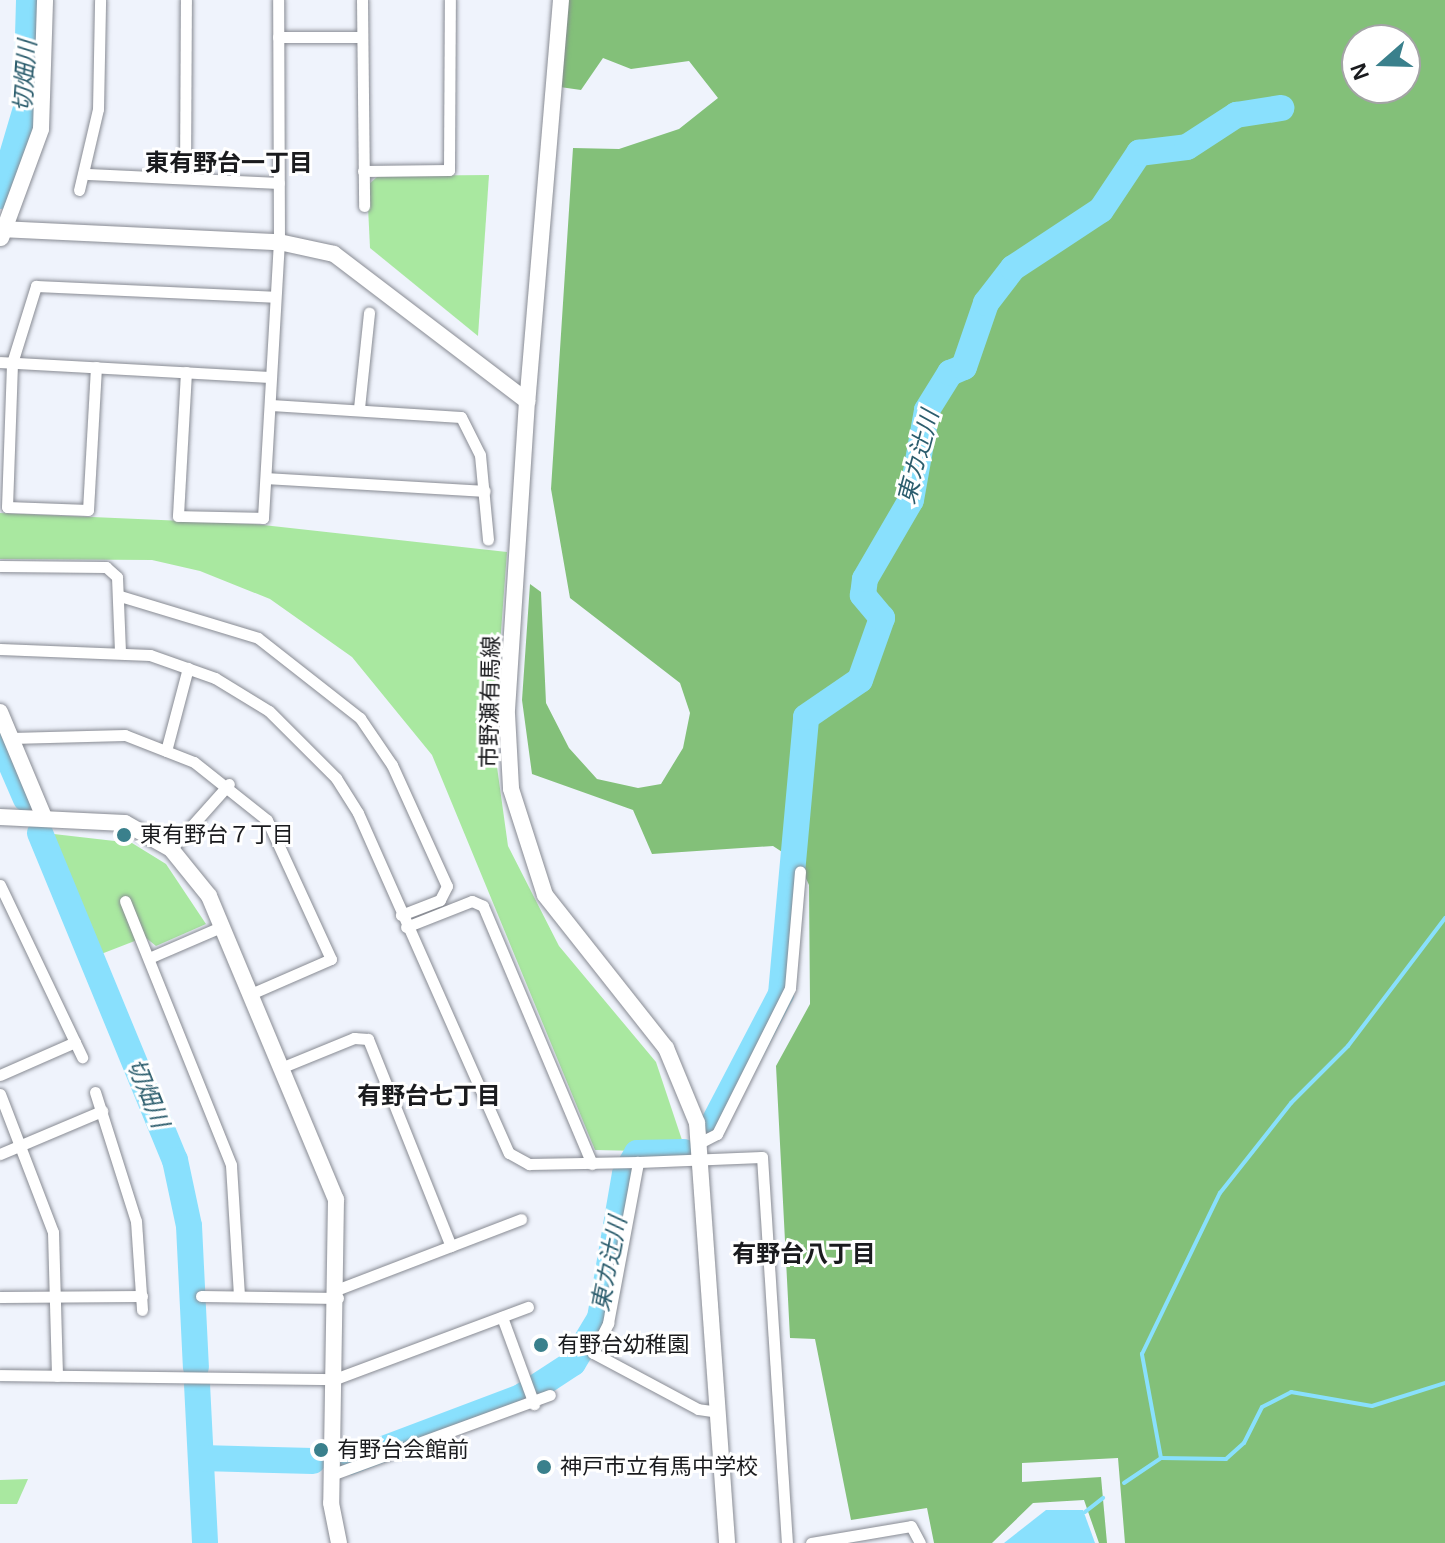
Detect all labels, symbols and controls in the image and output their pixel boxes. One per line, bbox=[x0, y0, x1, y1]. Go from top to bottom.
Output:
north arrow bbox=[1341, 24, 1421, 104]
water label: 切畑川 bbox=[8, 39, 42, 113]
text: N bbox=[1345, 60, 1374, 83]
district label: 東有野台一丁目 bbox=[145, 149, 313, 177]
water label: 東カ辻川 bbox=[892, 407, 944, 507]
street label: 市野瀬有馬線 bbox=[476, 636, 504, 768]
place label: 東有野台７丁目 bbox=[140, 822, 294, 848]
marker: 東有野台７丁目 bbox=[115, 826, 133, 844]
water label: 切畑川 bbox=[121, 1054, 175, 1132]
district label: 有野台七丁目 bbox=[357, 1082, 501, 1110]
water label: 東カ辻川 bbox=[586, 1214, 632, 1314]
district label: 有野台八丁目 bbox=[732, 1240, 876, 1268]
place label: 有野台幼稚園 bbox=[557, 1332, 689, 1358]
marker: 有野台幼稚園 bbox=[532, 1336, 550, 1354]
place label: 有野台会館前 bbox=[337, 1437, 469, 1463]
marker: 有野台会館前 bbox=[312, 1441, 330, 1459]
place label: 神戸市立有馬中学校 bbox=[560, 1454, 758, 1480]
marker: 神戸市立有馬中学校 bbox=[535, 1458, 553, 1476]

